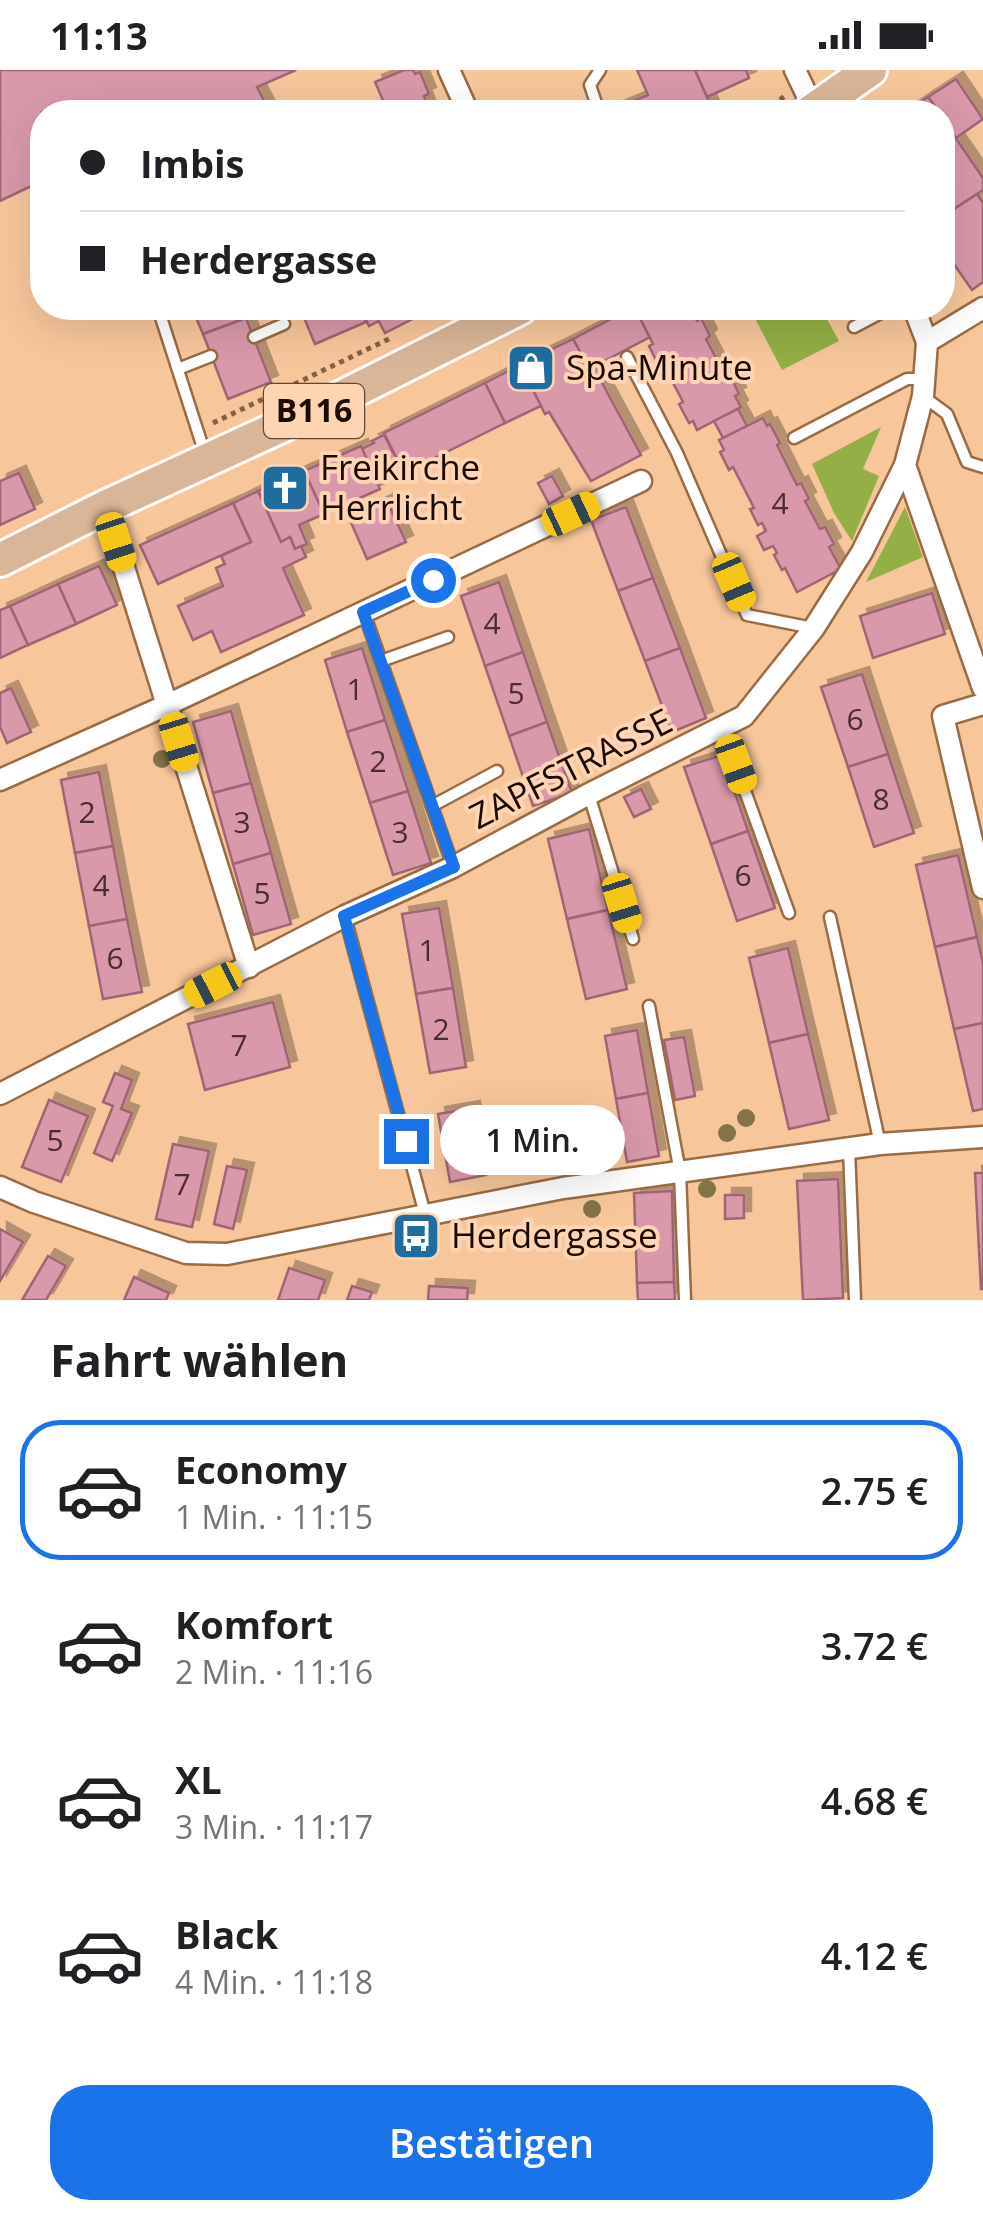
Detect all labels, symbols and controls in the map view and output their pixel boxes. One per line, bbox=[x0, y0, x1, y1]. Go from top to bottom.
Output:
text: 11:13 bbox=[50, 9, 148, 61]
text: Imbis bbox=[140, 137, 244, 189]
text: Herdergasse bbox=[140, 233, 377, 285]
shop icon: Spa-Minute bbox=[505, 342, 557, 394]
place label: Spa-Minute bbox=[566, 343, 753, 390]
road number: B116 bbox=[264, 384, 364, 438]
place label: Freikirche Herrlicht bbox=[320, 443, 480, 530]
church icon: Freikirche Herrlicht bbox=[259, 462, 311, 514]
house number: 4 bbox=[771, 482, 789, 523]
car bbox=[537, 488, 605, 540]
car bbox=[92, 509, 140, 575]
car bbox=[708, 549, 760, 615]
route start bbox=[411, 558, 456, 603]
house number: 4 bbox=[483, 602, 501, 643]
house number: 1 bbox=[346, 668, 364, 709]
house number: 5 bbox=[507, 672, 525, 713]
street label: ZAPFSTRASSE bbox=[461, 696, 680, 839]
house number: 6 bbox=[846, 698, 864, 739]
car bbox=[156, 709, 202, 775]
car bbox=[712, 731, 760, 797]
house number: 2 bbox=[369, 740, 387, 781]
house number: 8 bbox=[872, 778, 890, 819]
house number: 2 bbox=[78, 791, 96, 832]
house number: 3 bbox=[233, 801, 251, 842]
house number: 3 bbox=[391, 811, 409, 852]
house number: 6 bbox=[734, 854, 752, 895]
house number: 4 bbox=[92, 864, 110, 905]
car bbox=[599, 870, 645, 936]
house number: 5 bbox=[253, 872, 271, 913]
house number: 1 bbox=[418, 929, 436, 970]
house number: 6 bbox=[106, 937, 124, 978]
car bbox=[179, 958, 247, 1012]
house number: 2 bbox=[432, 1008, 450, 1049]
house number: 7 bbox=[230, 1024, 248, 1065]
callout: 1 Min. bbox=[441, 1106, 626, 1176]
text: 1 Min. bbox=[485, 1118, 580, 1161]
house number: 5 bbox=[46, 1119, 64, 1160]
route end bbox=[384, 1119, 429, 1164]
house number: 7 bbox=[173, 1163, 191, 1204]
bus stop icon: Herdergasse bbox=[390, 1210, 442, 1262]
place label: Herdergasse bbox=[451, 1211, 658, 1258]
text: Fahrt wählen bbox=[50, 1329, 348, 1390]
text: Economy bbox=[175, 1443, 347, 1495]
icon: car bbox=[55, 1445, 145, 1535]
text: 2.75 € bbox=[821, 1464, 928, 1516]
text: 1 Min. · 11:15 bbox=[175, 1495, 373, 1538]
text: Komfort bbox=[175, 1598, 333, 1650]
icon: car bbox=[55, 1600, 145, 1690]
text: 3.72 € bbox=[821, 1619, 928, 1671]
text: 2 Min. · 11:16 bbox=[175, 1650, 373, 1693]
text: XL bbox=[175, 1753, 222, 1805]
icon: car bbox=[55, 1755, 145, 1845]
text: 4.68 € bbox=[821, 1774, 928, 1826]
text: 3 Min. · 11:17 bbox=[175, 1805, 373, 1848]
text: Black bbox=[175, 1908, 278, 1960]
icon: car bbox=[55, 1910, 145, 2000]
text: 4.12 € bbox=[821, 1929, 928, 1981]
text: 4 Min. · 11:18 bbox=[175, 1960, 373, 2003]
button: Bestätigen bbox=[50, 2085, 933, 2200]

